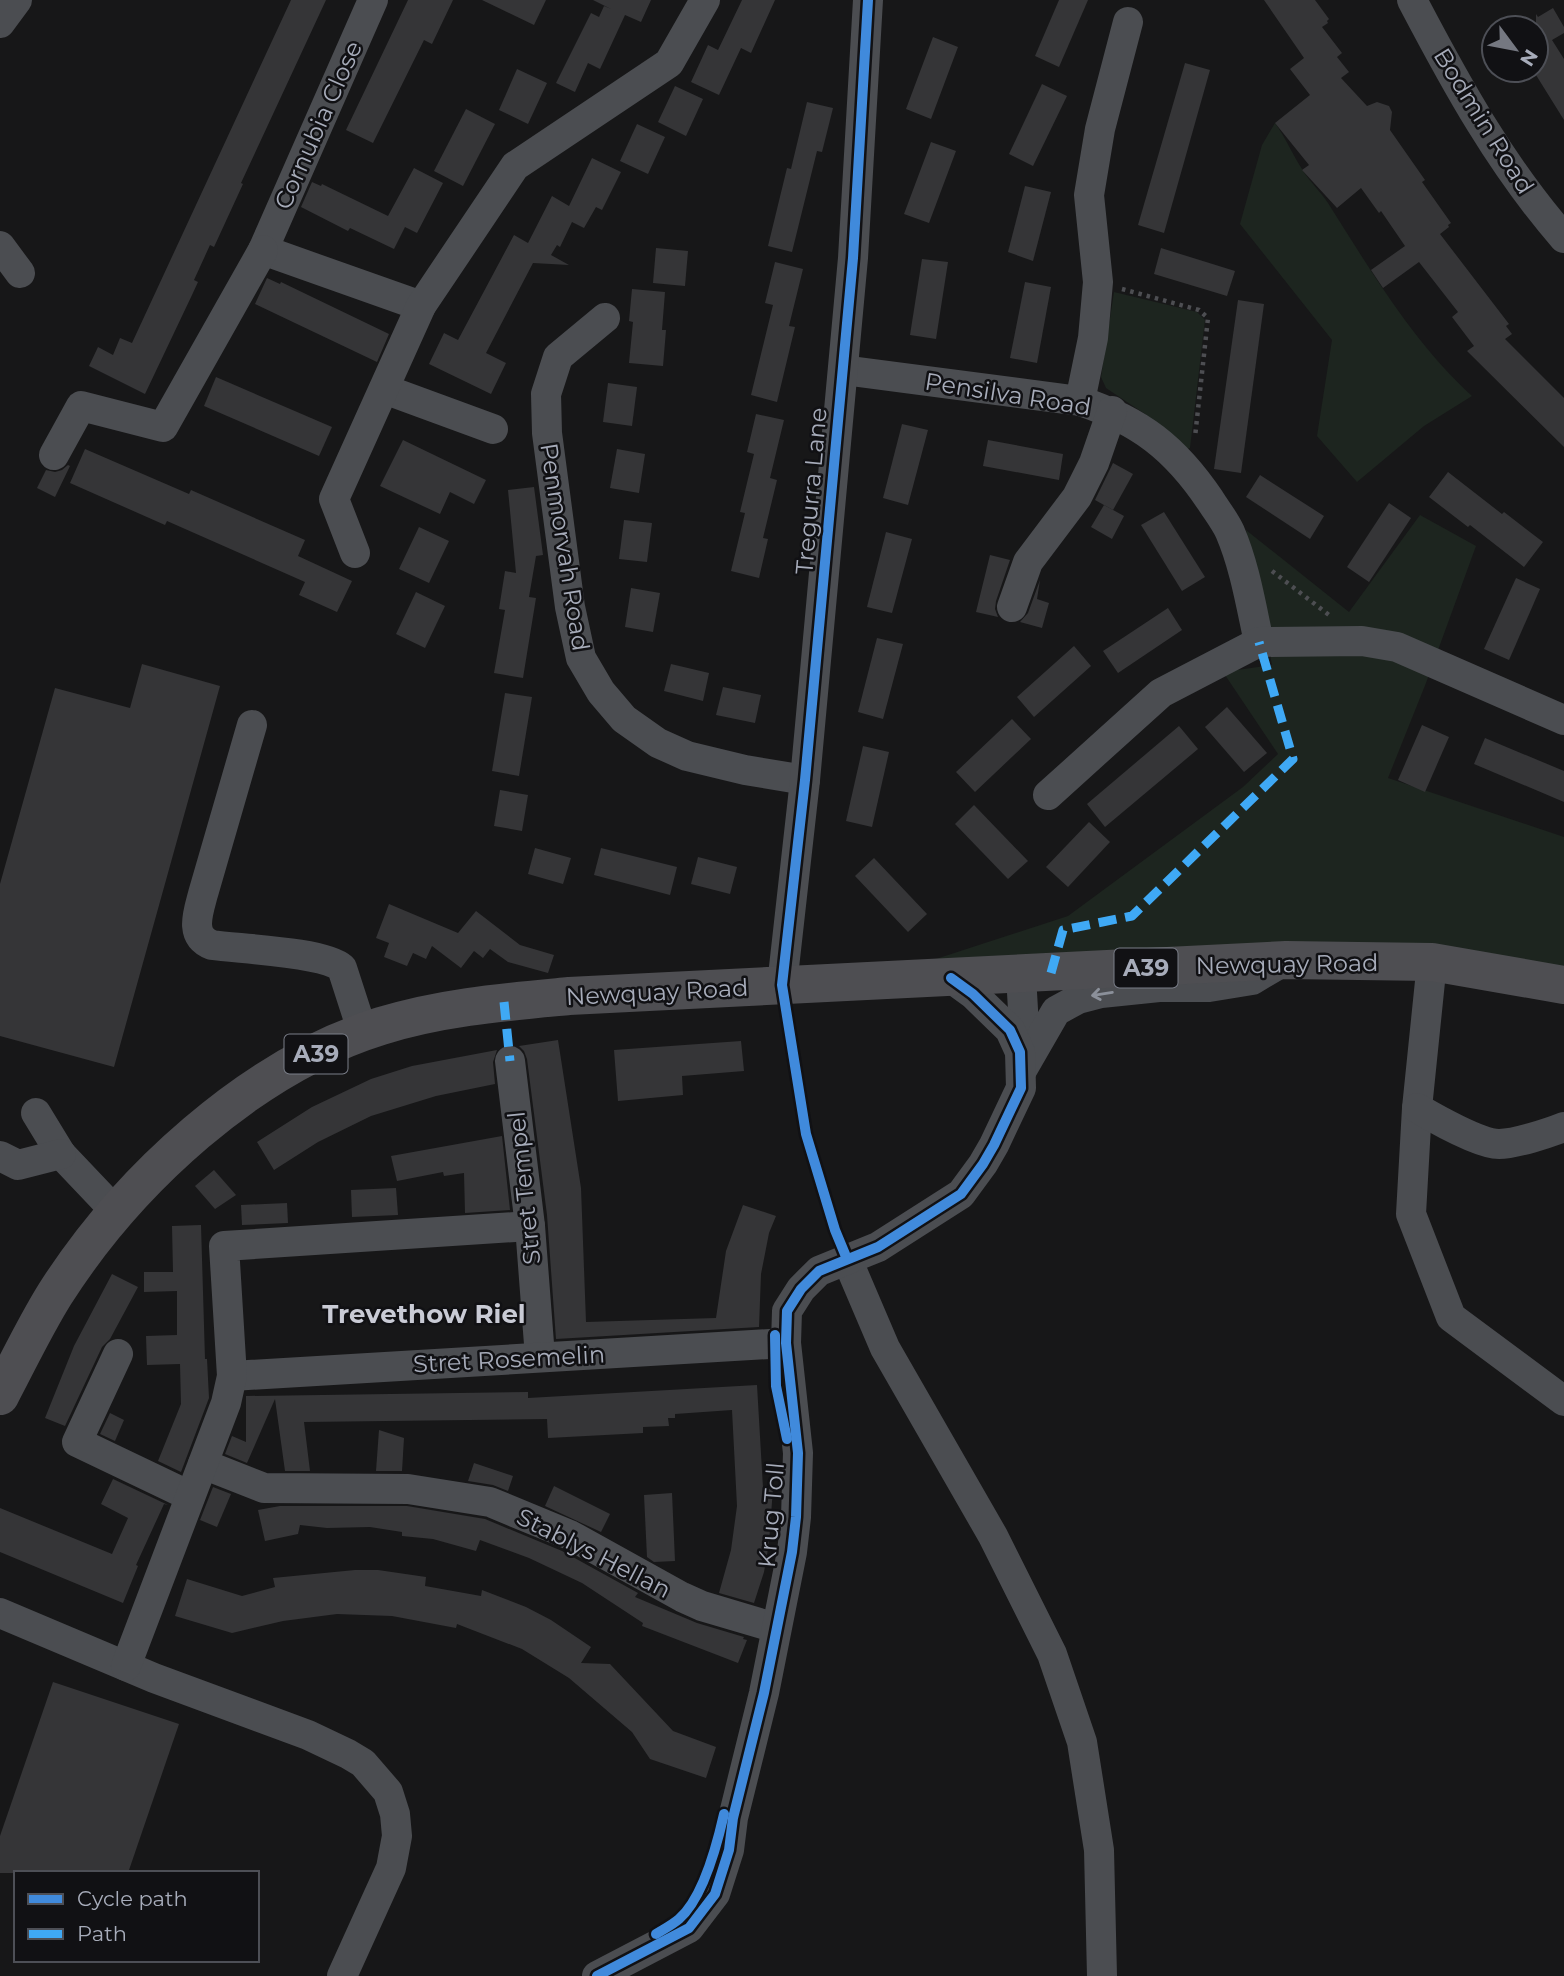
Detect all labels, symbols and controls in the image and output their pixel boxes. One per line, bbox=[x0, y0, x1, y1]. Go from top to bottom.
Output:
north arrow bbox=[1480, 14, 1550, 84]
street label: Cornubia Close bbox=[268, 36, 368, 214]
street label: Bodmin Road bbox=[1428, 43, 1540, 199]
text: N bbox=[1515, 45, 1543, 70]
street label: Pensilva Road bbox=[923, 367, 1093, 421]
street label: Tregurra Lane bbox=[789, 406, 833, 576]
street label: Penmorvah Road bbox=[534, 441, 596, 653]
road number: A39 bbox=[1114, 948, 1178, 987]
street label: Newquay Road bbox=[1195, 948, 1379, 980]
street label: Newquay Road bbox=[565, 973, 749, 1011]
one-way arrow bbox=[1091, 988, 1114, 1001]
road number: A39 bbox=[284, 1035, 348, 1074]
street label: Stret Tempel bbox=[502, 1110, 546, 1266]
district label: Trevethow Riel bbox=[322, 1298, 526, 1330]
street label: Stret Rosemelin bbox=[412, 1339, 606, 1379]
street label: Krug Toll bbox=[752, 1461, 790, 1569]
street label: Stablys Hellan bbox=[512, 1502, 676, 1604]
legend bbox=[14, 1871, 259, 1962]
text: Cycle path bbox=[77, 1886, 188, 1911]
text: Path bbox=[77, 1921, 127, 1946]

